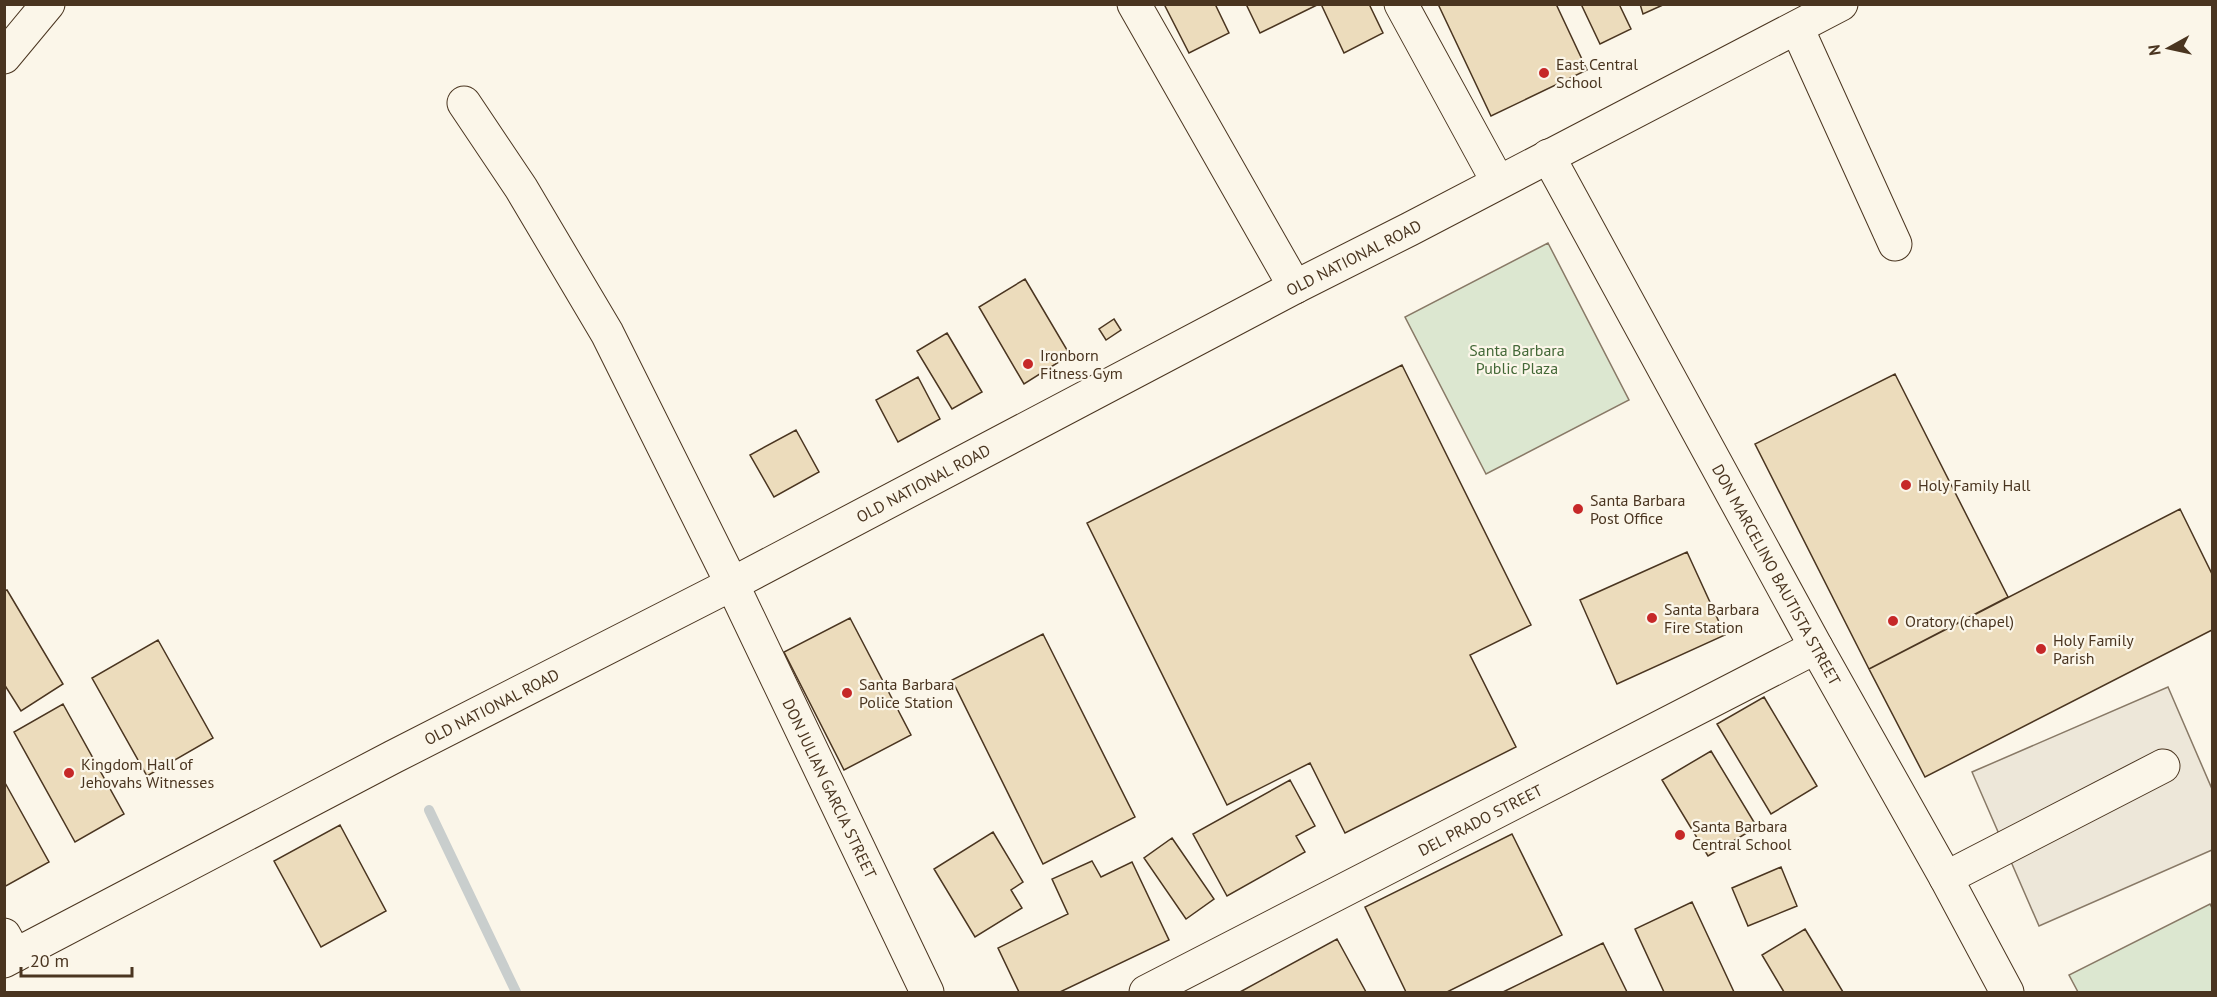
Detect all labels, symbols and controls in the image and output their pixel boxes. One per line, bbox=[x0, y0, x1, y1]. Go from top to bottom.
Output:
north arrow bbox=[2139, 18, 2199, 78]
text: N bbox=[2144, 43, 2165, 57]
place label: East Central School bbox=[1556, 54, 1638, 92]
marker: East Central School bbox=[1537, 66, 1551, 80]
street label: OLD NATIONAL ROAD bbox=[1283, 215, 1425, 300]
park label: Santa Barbara Public Plaza bbox=[1469, 340, 1565, 378]
place label: Ironborn Fitness Gym bbox=[1040, 345, 1123, 383]
marker: Ironborn Fitness Gym bbox=[1021, 357, 1035, 371]
street label: OLD NATIONAL ROAD bbox=[853, 440, 994, 527]
street label: DON MARCELINO BAUTISTA STREET bbox=[1708, 461, 1845, 689]
place label: Holy Family Hall bbox=[1918, 475, 2031, 495]
marker: Holy Family Hall bbox=[1899, 478, 1913, 492]
place label: Santa Barbara Post Office bbox=[1590, 490, 1686, 528]
marker: Santa Barbara Post Office bbox=[1571, 502, 1585, 516]
place label: Santa Barbara Fire Station bbox=[1664, 599, 1760, 637]
marker: Santa Barbara Fire Station bbox=[1645, 611, 1659, 625]
place label: Oratory (chapel) bbox=[1905, 611, 2014, 631]
marker: Oratory (chapel) bbox=[1886, 614, 1900, 628]
place label: Holy Family Parish bbox=[2053, 630, 2134, 668]
marker: Holy Family Parish bbox=[2034, 642, 2048, 656]
street label: OLD NATIONAL ROAD bbox=[421, 664, 562, 749]
place label: Santa Barbara Police Station bbox=[859, 674, 955, 712]
marker: Santa Barbara Police Station bbox=[840, 686, 854, 700]
street label: DON JULIAN GARCIA STREET bbox=[778, 695, 881, 882]
place label: Kingdom Hall of Jehovahs Witnesses bbox=[80, 754, 214, 792]
marker: Kingdom Hall of Jehovahs Witnesses bbox=[62, 766, 76, 780]
street label: DEL PRADO STREET bbox=[1415, 780, 1546, 860]
place label: Santa Barbara Central School bbox=[1692, 816, 1792, 854]
marker: Santa Barbara Central School bbox=[1673, 828, 1687, 842]
scale bar bbox=[21, 940, 132, 978]
text: 20 m bbox=[30, 949, 69, 972]

